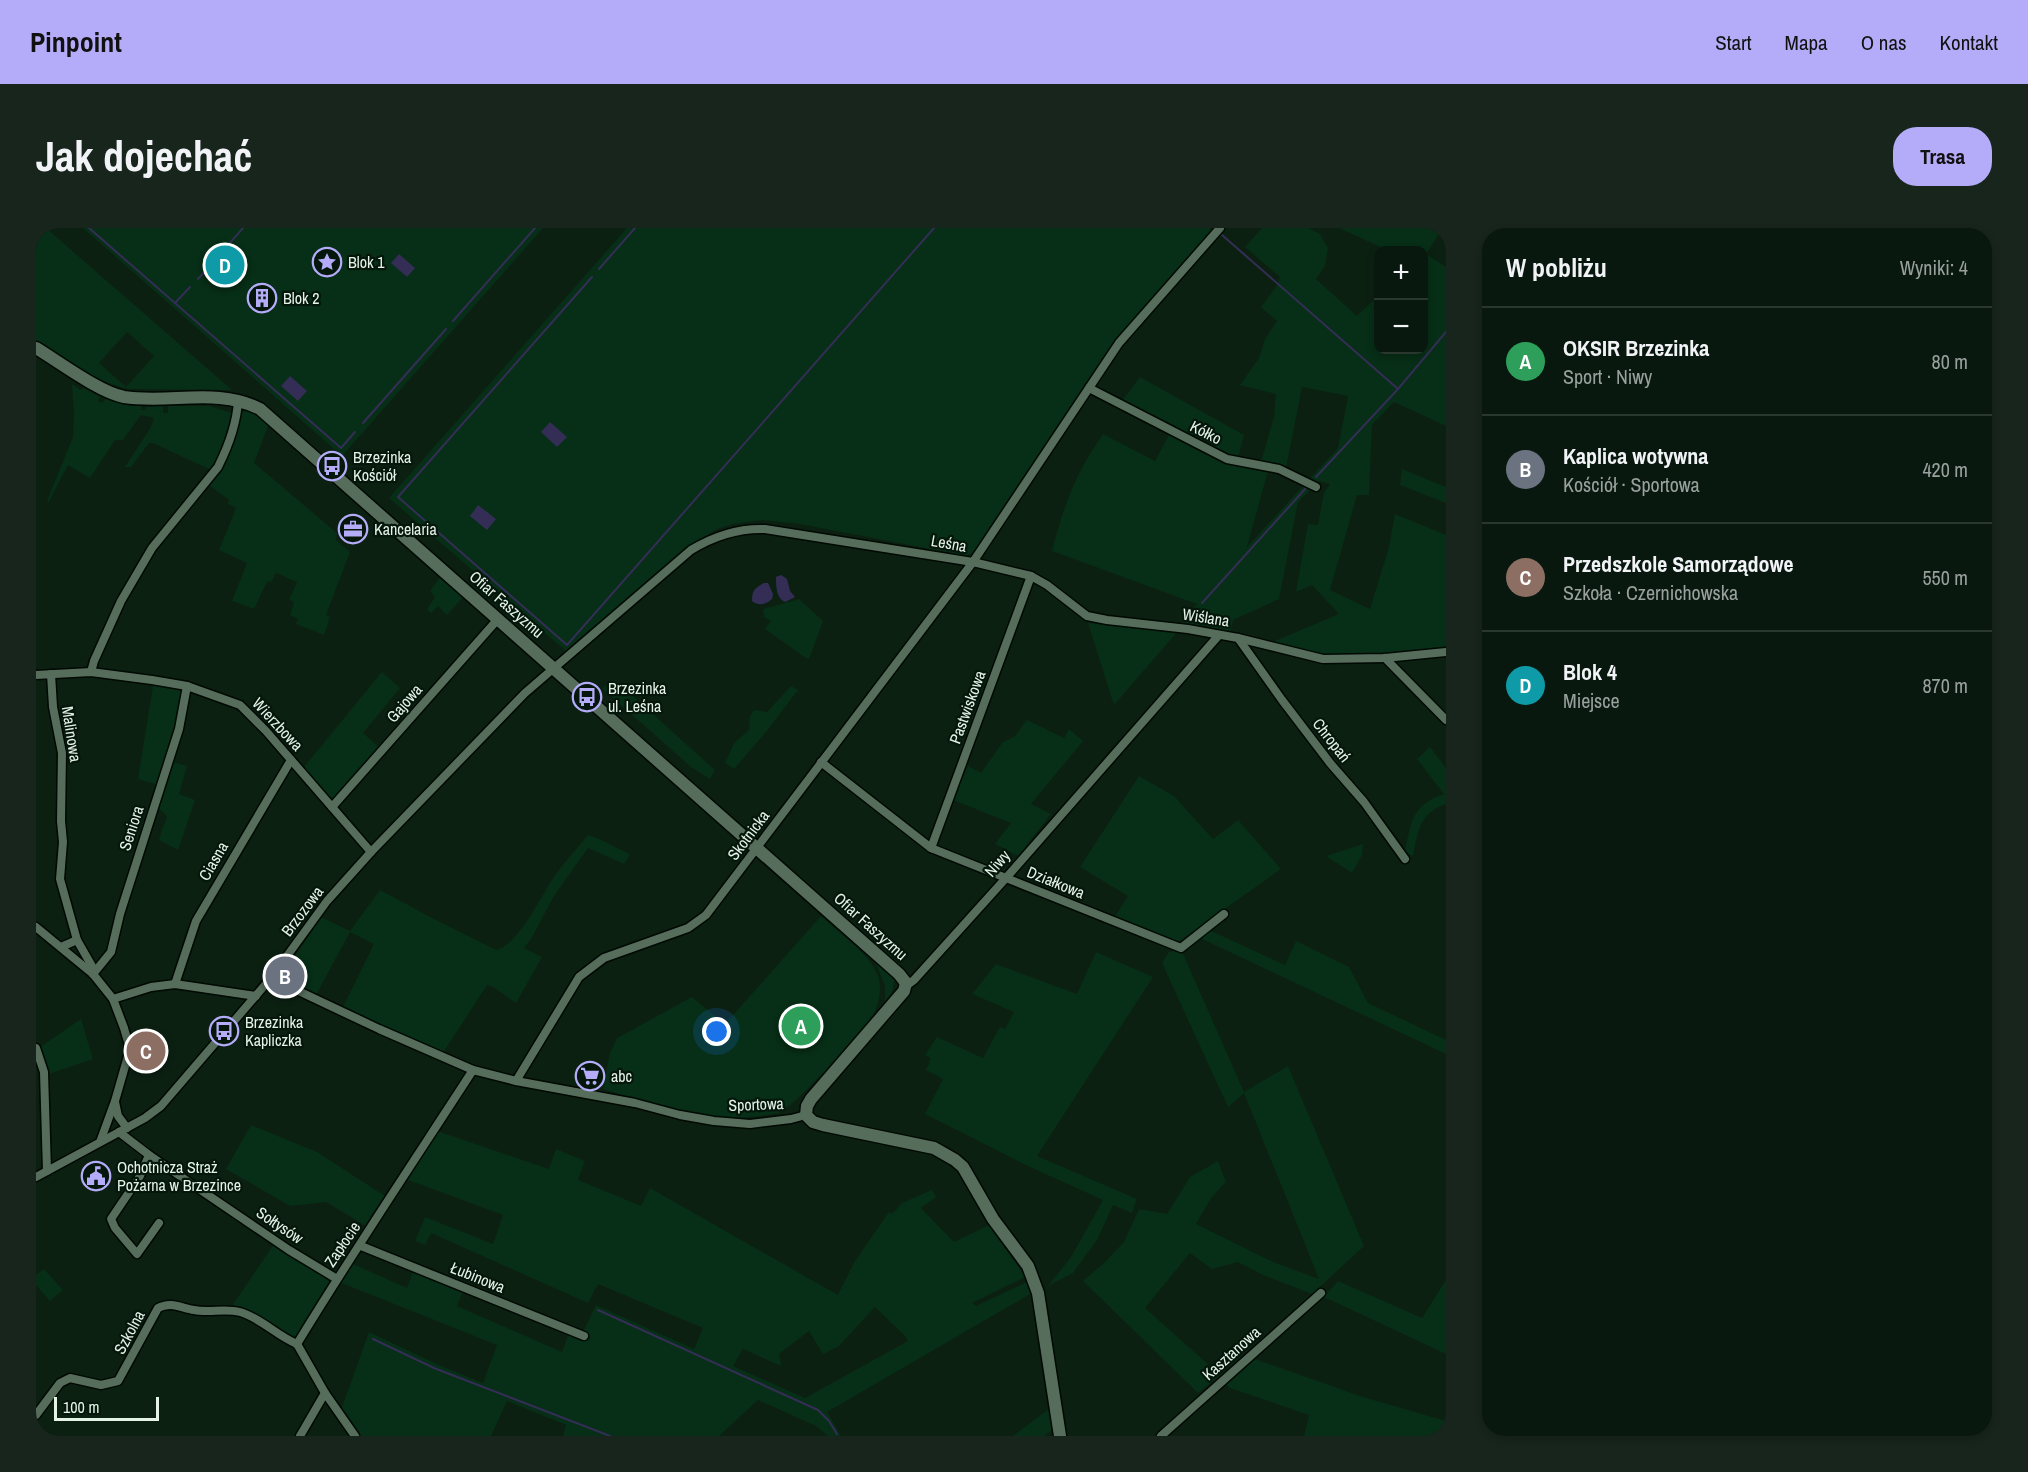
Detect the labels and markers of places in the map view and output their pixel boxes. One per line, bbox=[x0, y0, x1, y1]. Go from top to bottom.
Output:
pin: D bbox=[206, 243, 244, 288]
place icon: Blok 1 bbox=[311, 246, 343, 278]
place label: Blok 1 bbox=[348, 251, 385, 273]
building icon: Blok 2 bbox=[246, 282, 278, 314]
place label: Blok 2 bbox=[283, 287, 319, 309]
place label: Brzezinka Kościół bbox=[353, 446, 412, 486]
bus stop icon: Brzezinka Kościół bbox=[316, 450, 348, 482]
office icon: Kancelaria bbox=[337, 513, 369, 545]
place label: Kancelaria bbox=[374, 518, 437, 540]
place label: Brzezinka ul. Leśna bbox=[608, 677, 667, 717]
bus stop icon: Brzezinka ul. Leśna bbox=[571, 681, 603, 713]
pin: B bbox=[266, 954, 304, 999]
pin: A bbox=[782, 1004, 820, 1048]
place label: Brzezinka Kapliczka bbox=[245, 1011, 304, 1051]
bus stop icon: Brzezinka Kapliczka bbox=[208, 1015, 240, 1047]
pin: C bbox=[126, 1028, 166, 1074]
supermarket icon: abc bbox=[574, 1060, 606, 1092]
place label: abc bbox=[611, 1065, 633, 1087]
place label: Ochotnicza Straż Pożarna w Brzezince bbox=[117, 1156, 241, 1196]
public building icon: Ochotnicza Straż Pożarna w Brzezince bbox=[80, 1160, 112, 1192]

